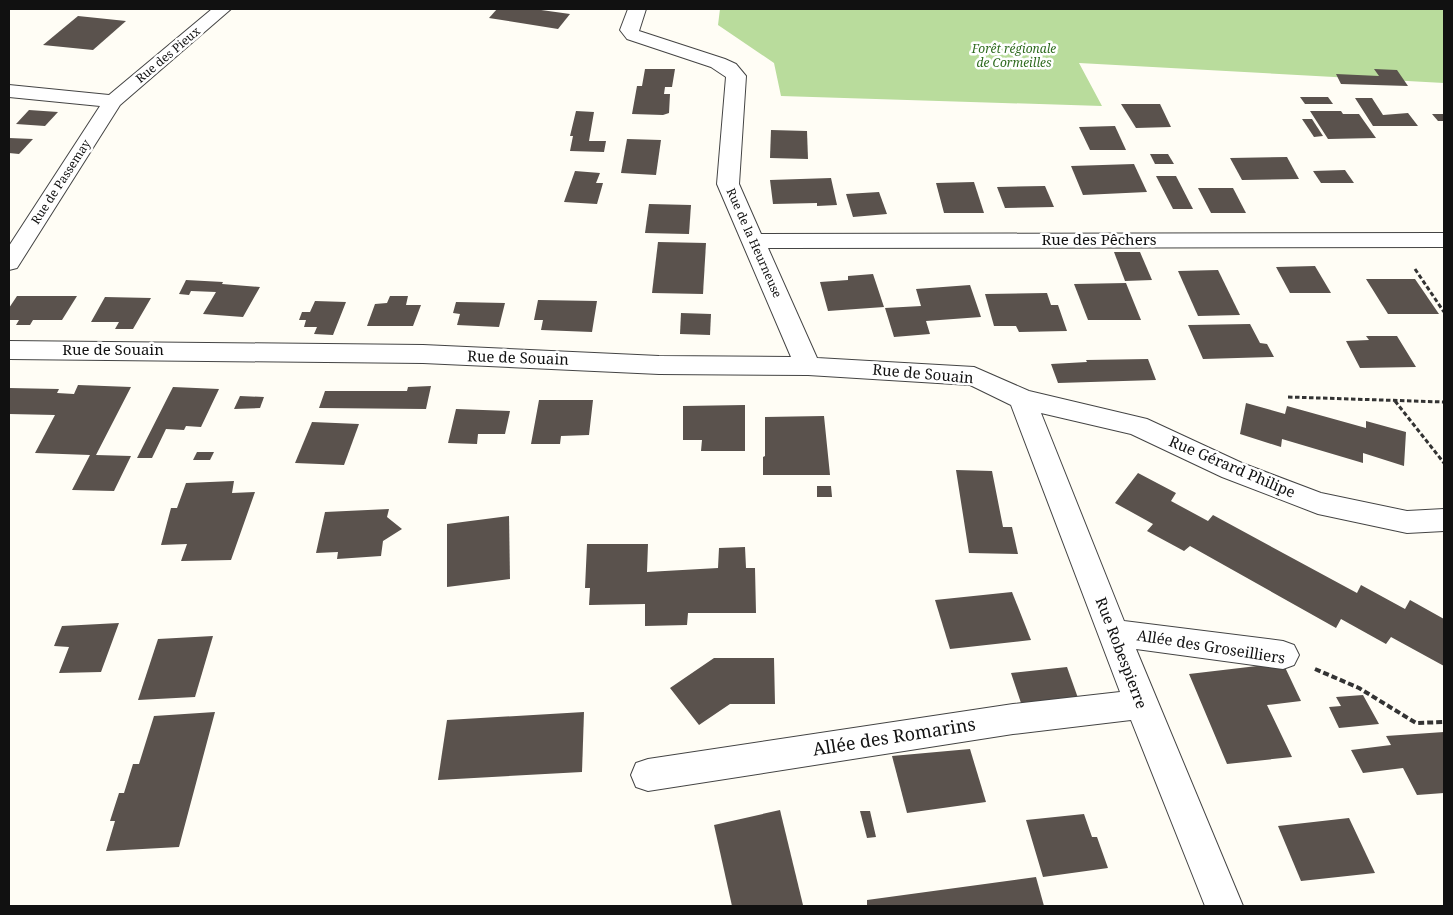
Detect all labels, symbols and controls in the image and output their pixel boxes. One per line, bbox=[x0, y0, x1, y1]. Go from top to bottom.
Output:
street label: Rue des Pieux bbox=[132, 23, 204, 87]
park label: Forêt régionale de Cormeilles bbox=[971, 40, 1056, 71]
street label: Rue de Passemay bbox=[27, 136, 94, 227]
street label: Rue de la Heurneuse bbox=[723, 185, 786, 300]
street label: Rue des Pêchers bbox=[1041, 229, 1157, 249]
street label: Rue de Souain bbox=[62, 339, 164, 359]
street label: Rue de Souain bbox=[467, 345, 570, 369]
street label: Rue de Souain bbox=[872, 359, 975, 387]
street label: Rue Gérard Philipe bbox=[1166, 430, 1299, 502]
street label: Rue Robespierre bbox=[1091, 594, 1152, 711]
street label: Allée des Groseilliers bbox=[1136, 624, 1287, 668]
street label: Allée des Romarins bbox=[811, 711, 977, 761]

